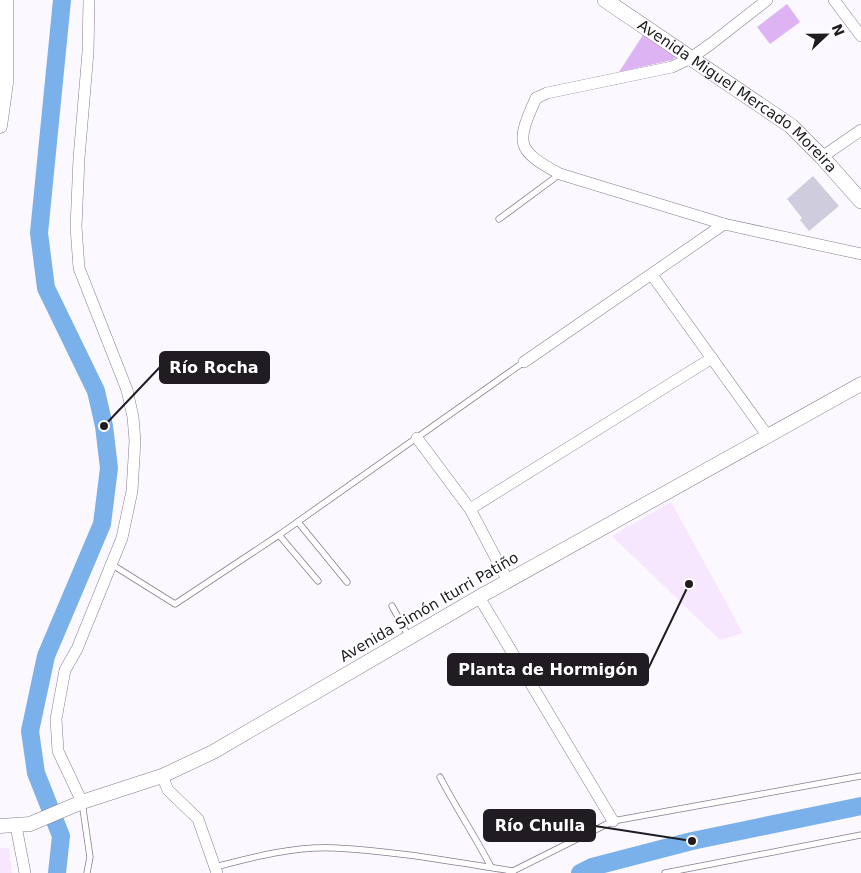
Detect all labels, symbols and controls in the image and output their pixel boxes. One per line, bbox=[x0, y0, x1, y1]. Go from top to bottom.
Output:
north arrow bbox=[801, 10, 851, 60]
street label: Avenida Miguel Mercado Moreira bbox=[634, 16, 841, 176]
text: N bbox=[828, 22, 848, 39]
callout: Río Rocha bbox=[160, 352, 269, 383]
text: Río Rocha bbox=[169, 358, 259, 377]
street label: Avenida Simón Iturri Patiño bbox=[336, 548, 522, 666]
callout: Planta de Hormigón bbox=[448, 654, 648, 685]
text: Planta de Hormigón bbox=[458, 660, 638, 679]
callout: Río Chulla bbox=[484, 810, 595, 841]
text: Río Chulla bbox=[495, 816, 585, 835]

